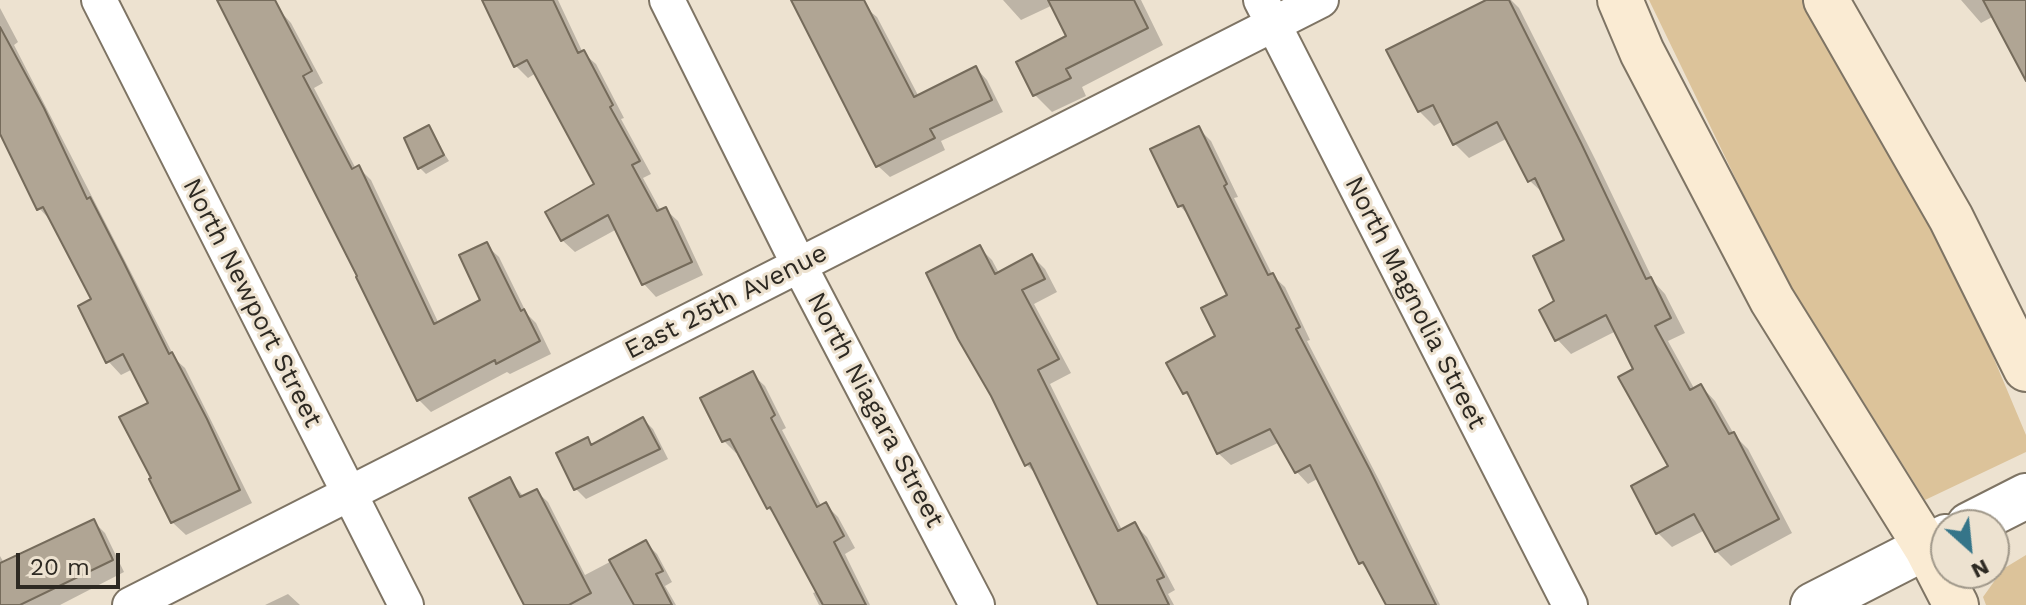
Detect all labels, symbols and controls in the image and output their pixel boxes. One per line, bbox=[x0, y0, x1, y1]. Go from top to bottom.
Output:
street label: North Magnolia Street bbox=[1338, 172, 1492, 434]
street label: North Newport Street bbox=[176, 173, 328, 433]
street label: East 25th Avenue bbox=[620, 238, 832, 366]
street label: North Niagara Street bbox=[800, 287, 950, 533]
north arrow bbox=[1930, 509, 2010, 589]
scale bar bbox=[20, 537, 124, 587]
text: 20 m bbox=[30, 553, 90, 581]
text: N bbox=[1967, 554, 1993, 584]

